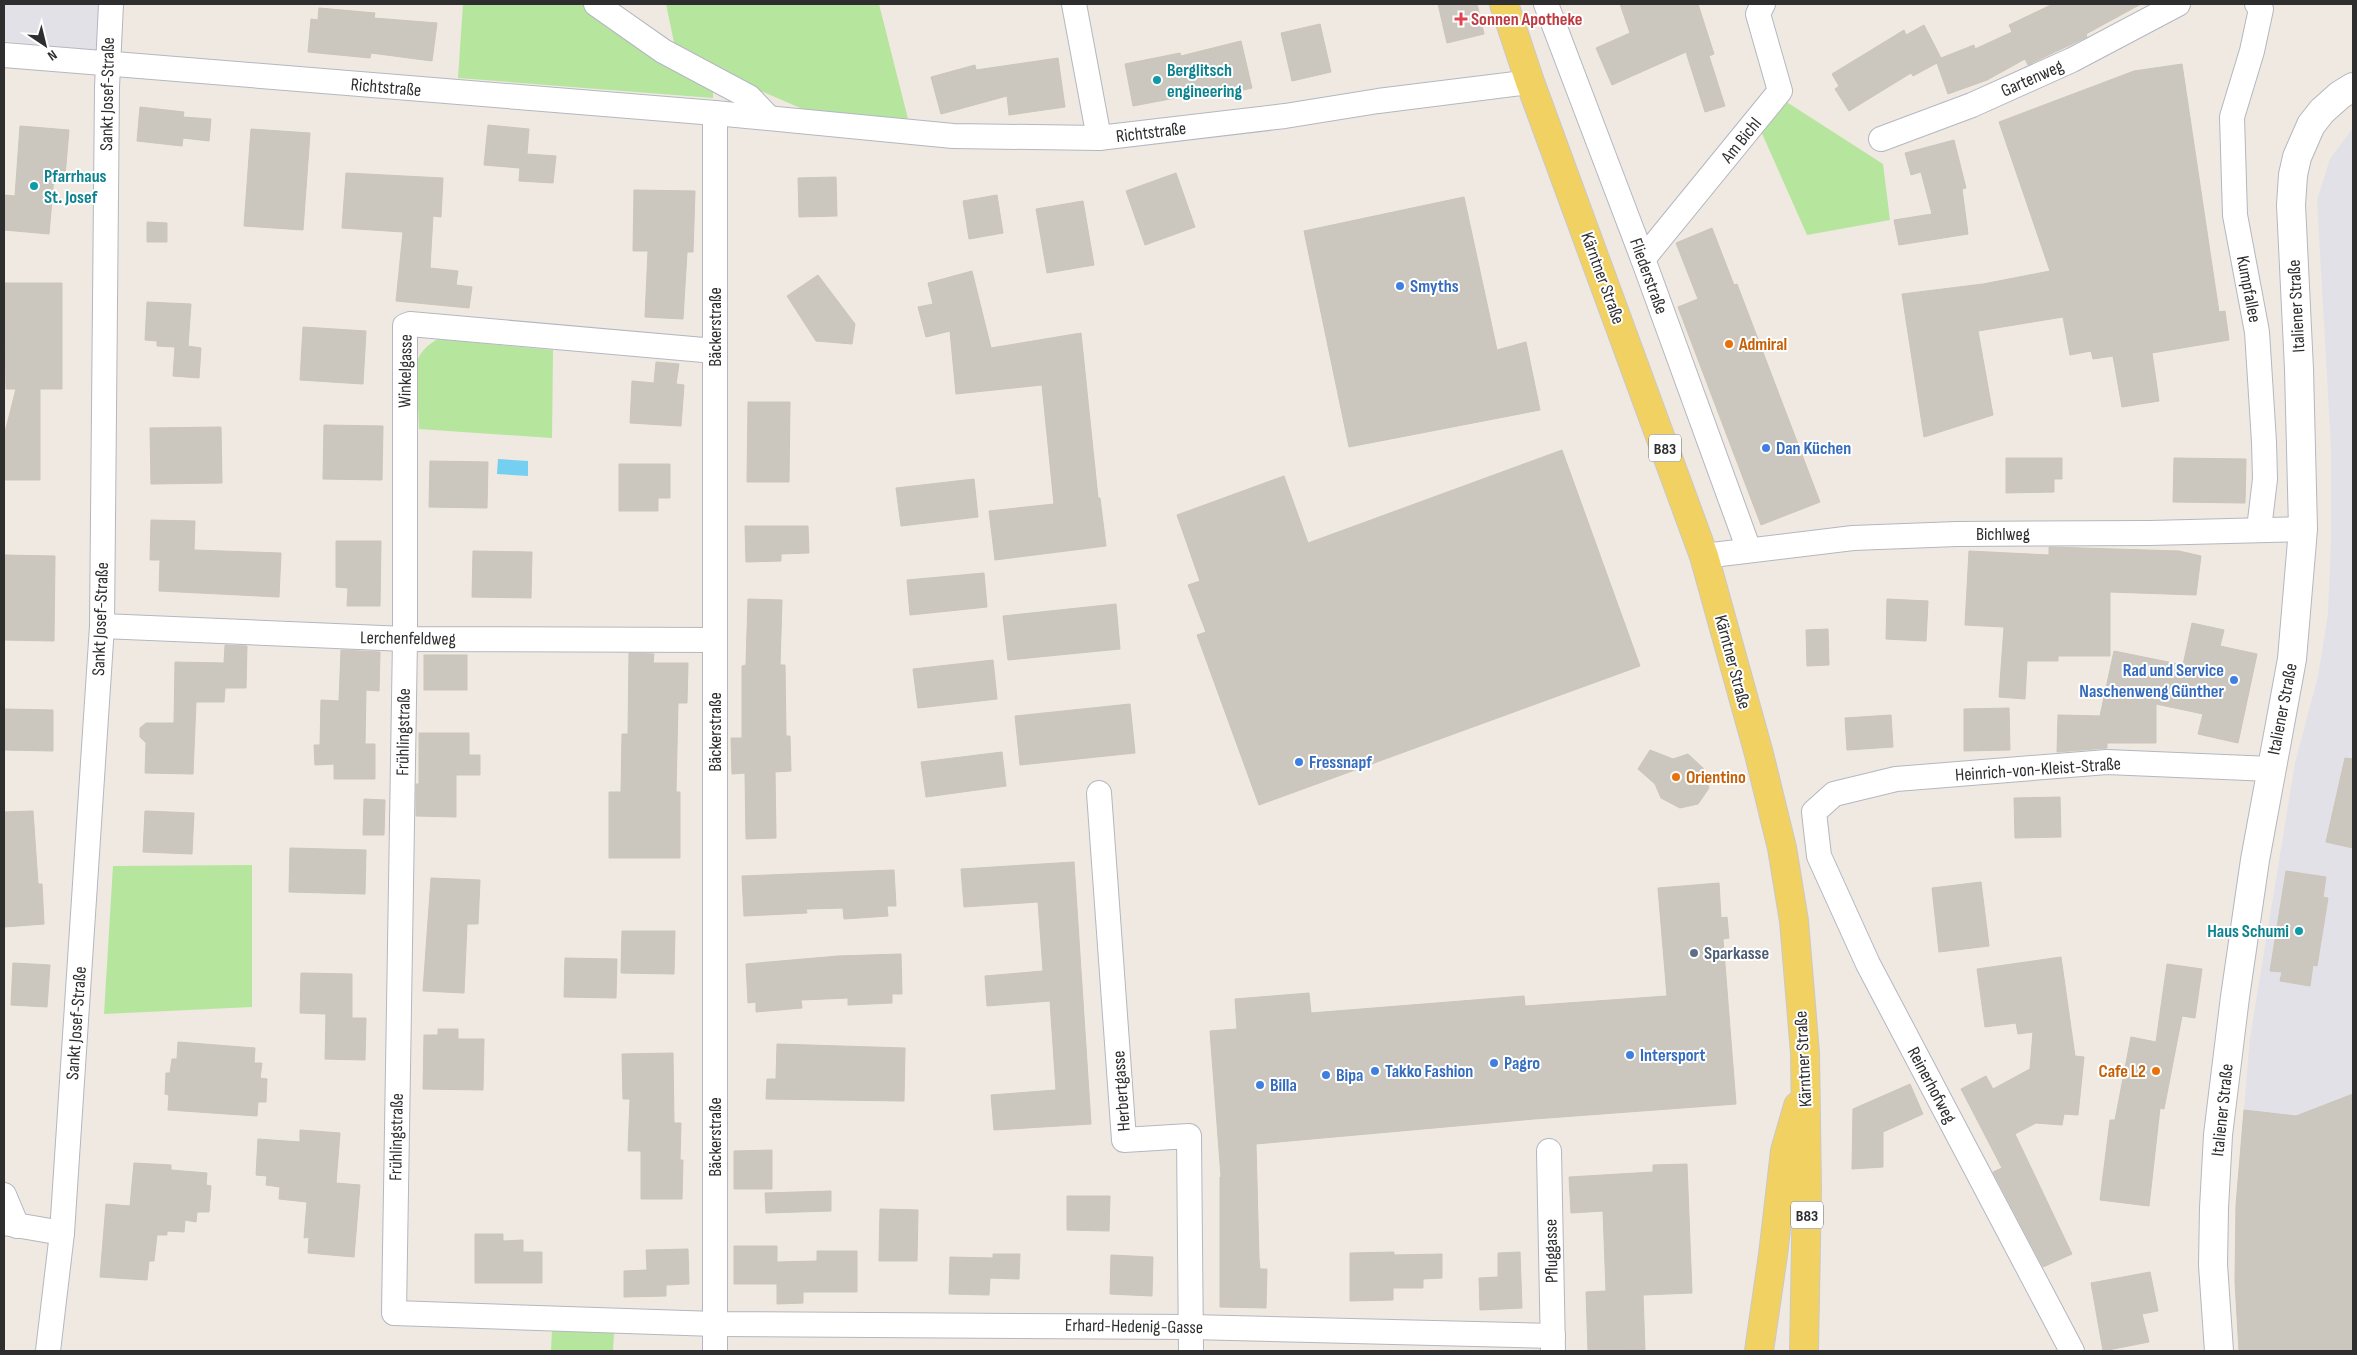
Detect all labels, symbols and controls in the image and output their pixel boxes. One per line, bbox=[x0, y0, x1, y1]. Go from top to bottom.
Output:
place label: Sonnen Apotheke bbox=[1471, 9, 1583, 30]
marker: Sonnen Apotheke bbox=[1455, 13, 1467, 25]
north arrow bbox=[20, 20, 70, 70]
street label: Sankt Josef-Straße bbox=[96, 37, 119, 151]
text: N bbox=[44, 46, 60, 64]
street label: Gartenweg bbox=[1998, 55, 2067, 101]
place label: Berglitsch engineering bbox=[1167, 60, 1243, 102]
street label: Richtstraße bbox=[350, 74, 422, 101]
marker: Berglitsch engineering bbox=[1151, 74, 1163, 86]
street label: Am Bichl bbox=[1716, 113, 1766, 168]
street label: Richtstraße bbox=[1115, 118, 1187, 147]
place label: Pfarrhaus St. Josef bbox=[44, 166, 107, 208]
marker: Pfarrhaus St. Josef bbox=[28, 180, 40, 192]
street label: Kärntner Straße bbox=[1576, 229, 1629, 327]
street label: Fliederstraße bbox=[1625, 235, 1672, 317]
street label: Kumpfallee bbox=[2232, 254, 2265, 324]
street label: Italiener Straße bbox=[2284, 259, 2309, 353]
place label: Smyths bbox=[1410, 276, 1459, 297]
marker: Smyths bbox=[1394, 280, 1406, 292]
street label: Bäckerstraße bbox=[705, 287, 726, 367]
street label: Winkelgasse bbox=[394, 334, 417, 408]
place label: Admiral bbox=[1738, 334, 1787, 355]
marker: Admiral bbox=[1723, 338, 1735, 350]
road number: B83 bbox=[1649, 434, 1681, 462]
place label: Dan Küchen bbox=[1776, 438, 1851, 459]
marker: Dan Küchen bbox=[1760, 442, 1772, 454]
street label: Bichlweg bbox=[1976, 524, 2030, 545]
street label: Sankt Josef-Straße bbox=[88, 562, 113, 676]
street label: Kärntner Straße bbox=[1710, 613, 1755, 711]
street label: Lerchenfeldweg bbox=[360, 627, 456, 650]
place label: Rad und Service Naschenweng Günther bbox=[2079, 660, 2224, 702]
street label: Italiener Straße bbox=[2263, 661, 2302, 757]
marker: Rad und Service Naschenweng Günther bbox=[2228, 674, 2240, 686]
street label: Frühlingstraße bbox=[392, 688, 415, 776]
street label: Bäckerstraße bbox=[705, 692, 726, 772]
place label: Fressnapf bbox=[1309, 752, 1372, 773]
street label: Heinrich-von-Kleist-Straße bbox=[1954, 753, 2122, 786]
marker: Fressnapf bbox=[1293, 756, 1305, 768]
place label: Orientino bbox=[1686, 767, 1746, 788]
marker: Orientino bbox=[1670, 771, 1682, 783]
place label: Haus Schumi bbox=[2207, 921, 2289, 942]
marker: Haus Schumi bbox=[2293, 925, 2305, 937]
place label: Sparkasse bbox=[1704, 943, 1769, 964]
marker: Sparkasse bbox=[1688, 947, 1700, 959]
street label: Sankt Josef-Straße bbox=[62, 966, 91, 1081]
street label: Kärntner Straße bbox=[1790, 1010, 1817, 1108]
street label: Reinerhofweg bbox=[1903, 1043, 1960, 1127]
place label: Intersport bbox=[1640, 1045, 1705, 1066]
marker: Intersport bbox=[1624, 1049, 1636, 1061]
street label: Herbertgasse bbox=[1108, 1050, 1135, 1132]
place label: Pagro bbox=[1504, 1053, 1540, 1074]
marker: Pagro bbox=[1488, 1057, 1500, 1069]
place label: Takko Fashion bbox=[1385, 1061, 1473, 1082]
place label: Cafe L2 bbox=[2099, 1061, 2146, 1082]
street label: Italiener Straße bbox=[2207, 1063, 2238, 1157]
place label: Bipa bbox=[1336, 1065, 1363, 1086]
marker: Takko Fashion bbox=[1369, 1065, 1381, 1077]
marker: Cafe L2 bbox=[2150, 1065, 2162, 1077]
marker: Bipa bbox=[1320, 1069, 1332, 1081]
place label: Billa bbox=[1270, 1075, 1297, 1096]
marker: Billa bbox=[1254, 1079, 1266, 1091]
street label: Frühlingstraße bbox=[385, 1093, 408, 1181]
street label: Bäckerstraße bbox=[705, 1097, 726, 1177]
road number: B83 bbox=[1791, 1202, 1823, 1228]
street label: Pfluggasse bbox=[1540, 1219, 1563, 1283]
street label: Erhard-Hedenig-Gasse bbox=[1065, 1315, 1203, 1338]

